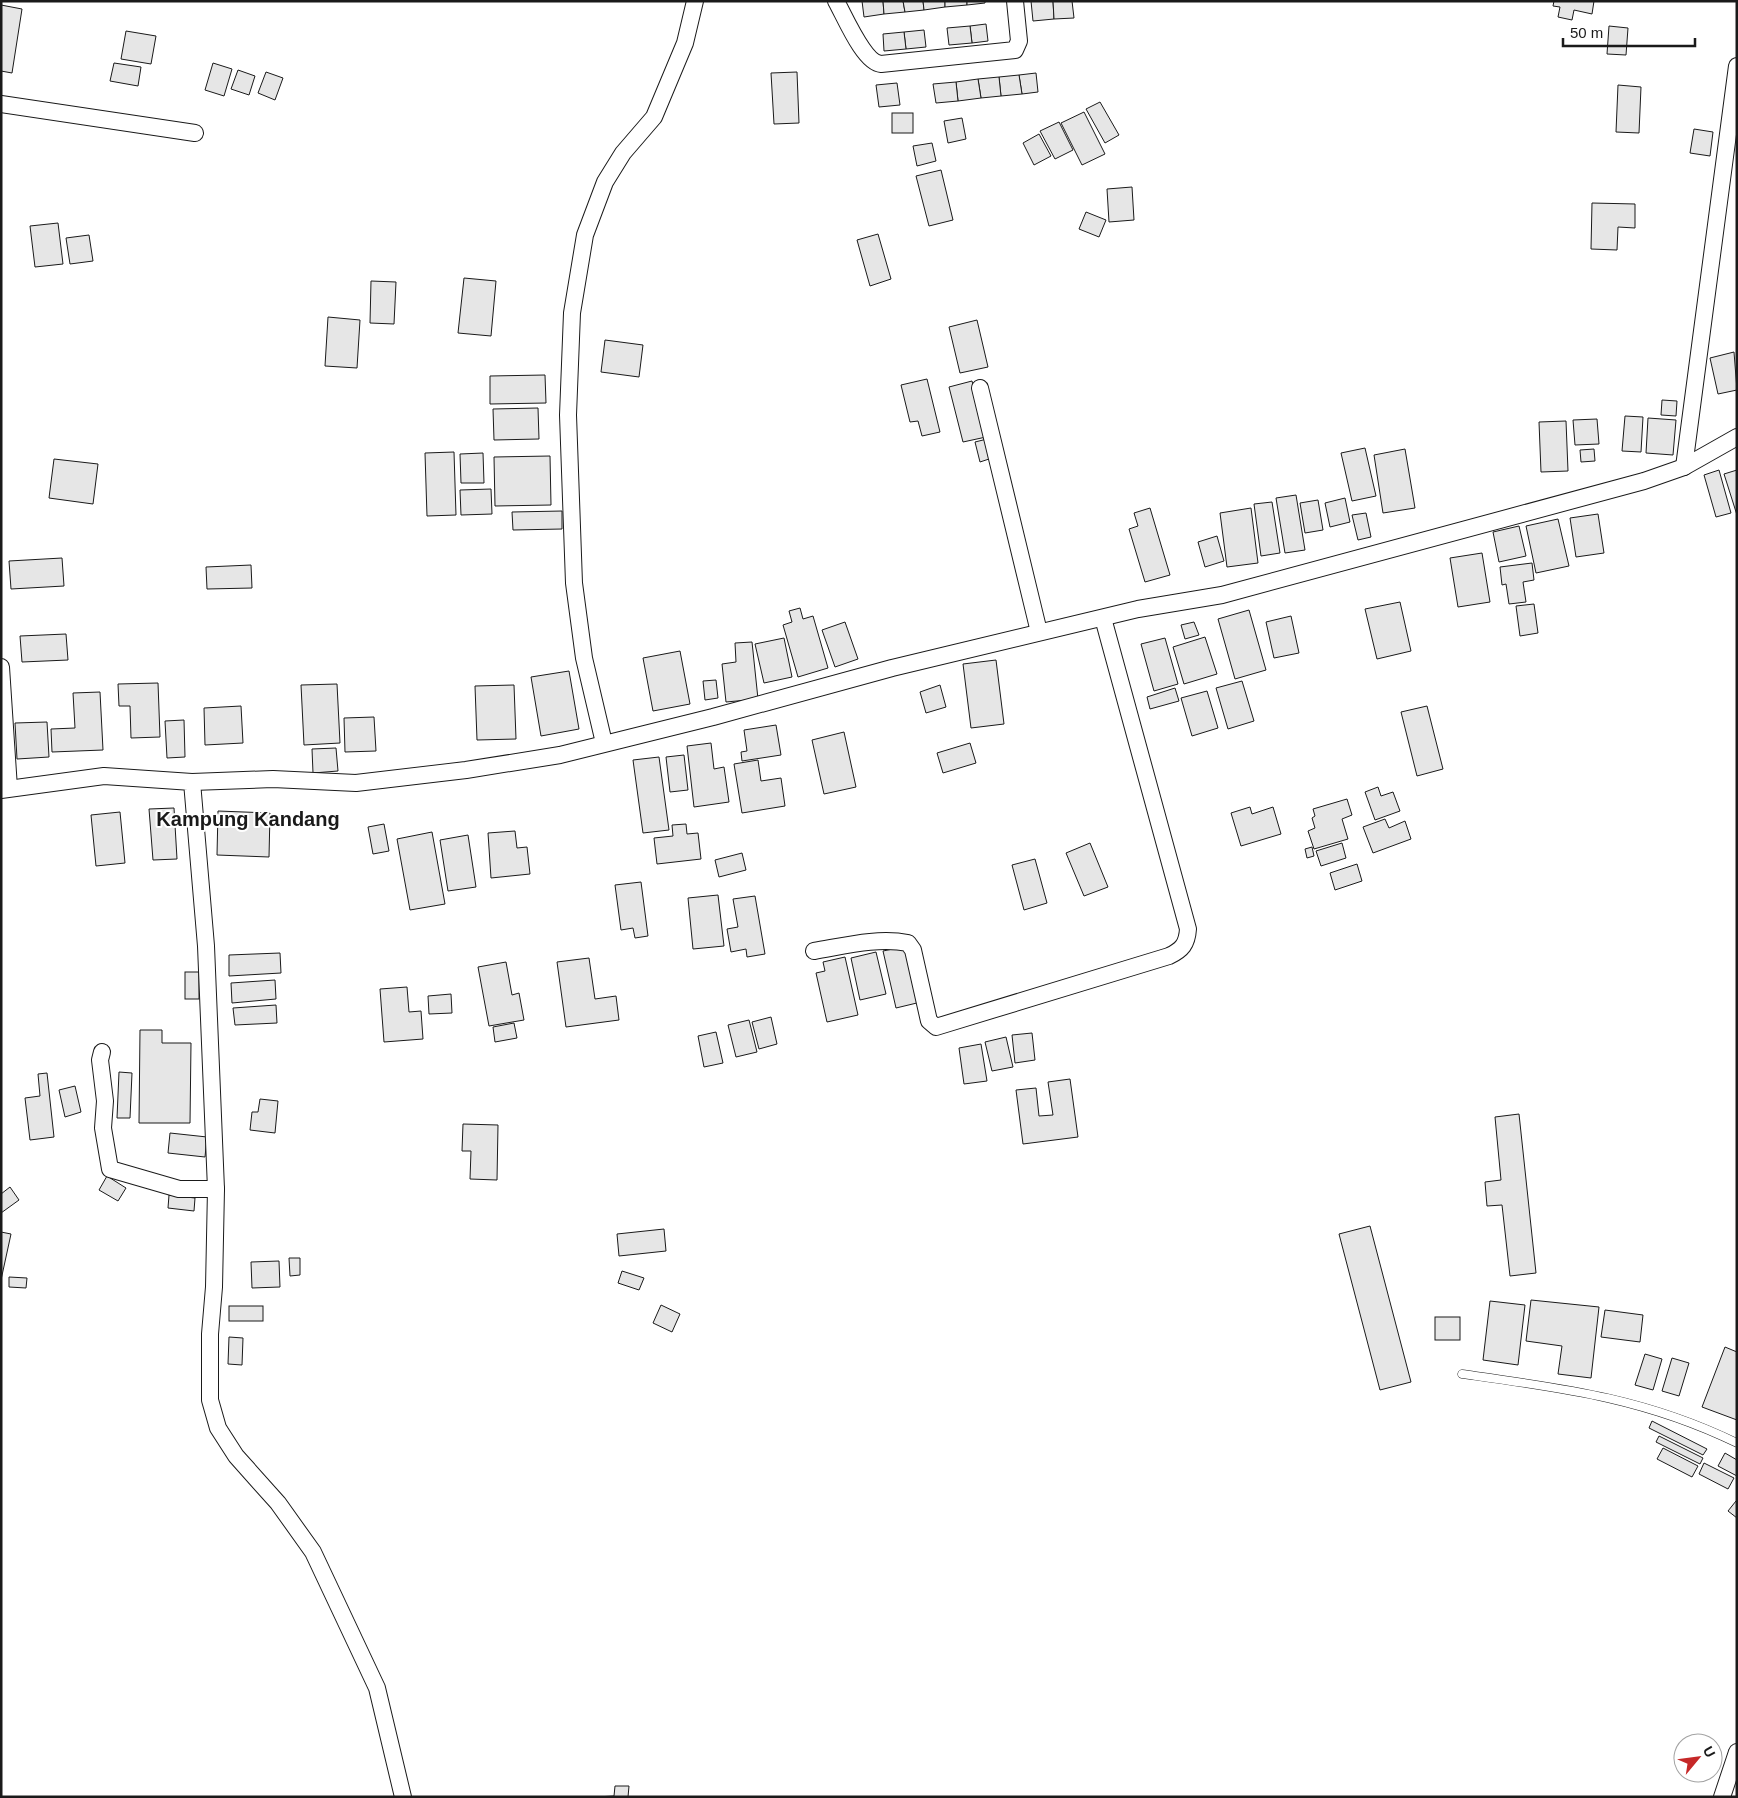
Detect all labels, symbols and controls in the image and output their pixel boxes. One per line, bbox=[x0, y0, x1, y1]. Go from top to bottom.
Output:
scale bar bbox=[1563, 15, 1696, 47]
text: 50 m bbox=[1570, 24, 1603, 41]
district label: Kampung Kandang bbox=[156, 808, 340, 830]
north arrow bbox=[1673, 1733, 1723, 1783]
text: U bbox=[1700, 1743, 1719, 1760]

